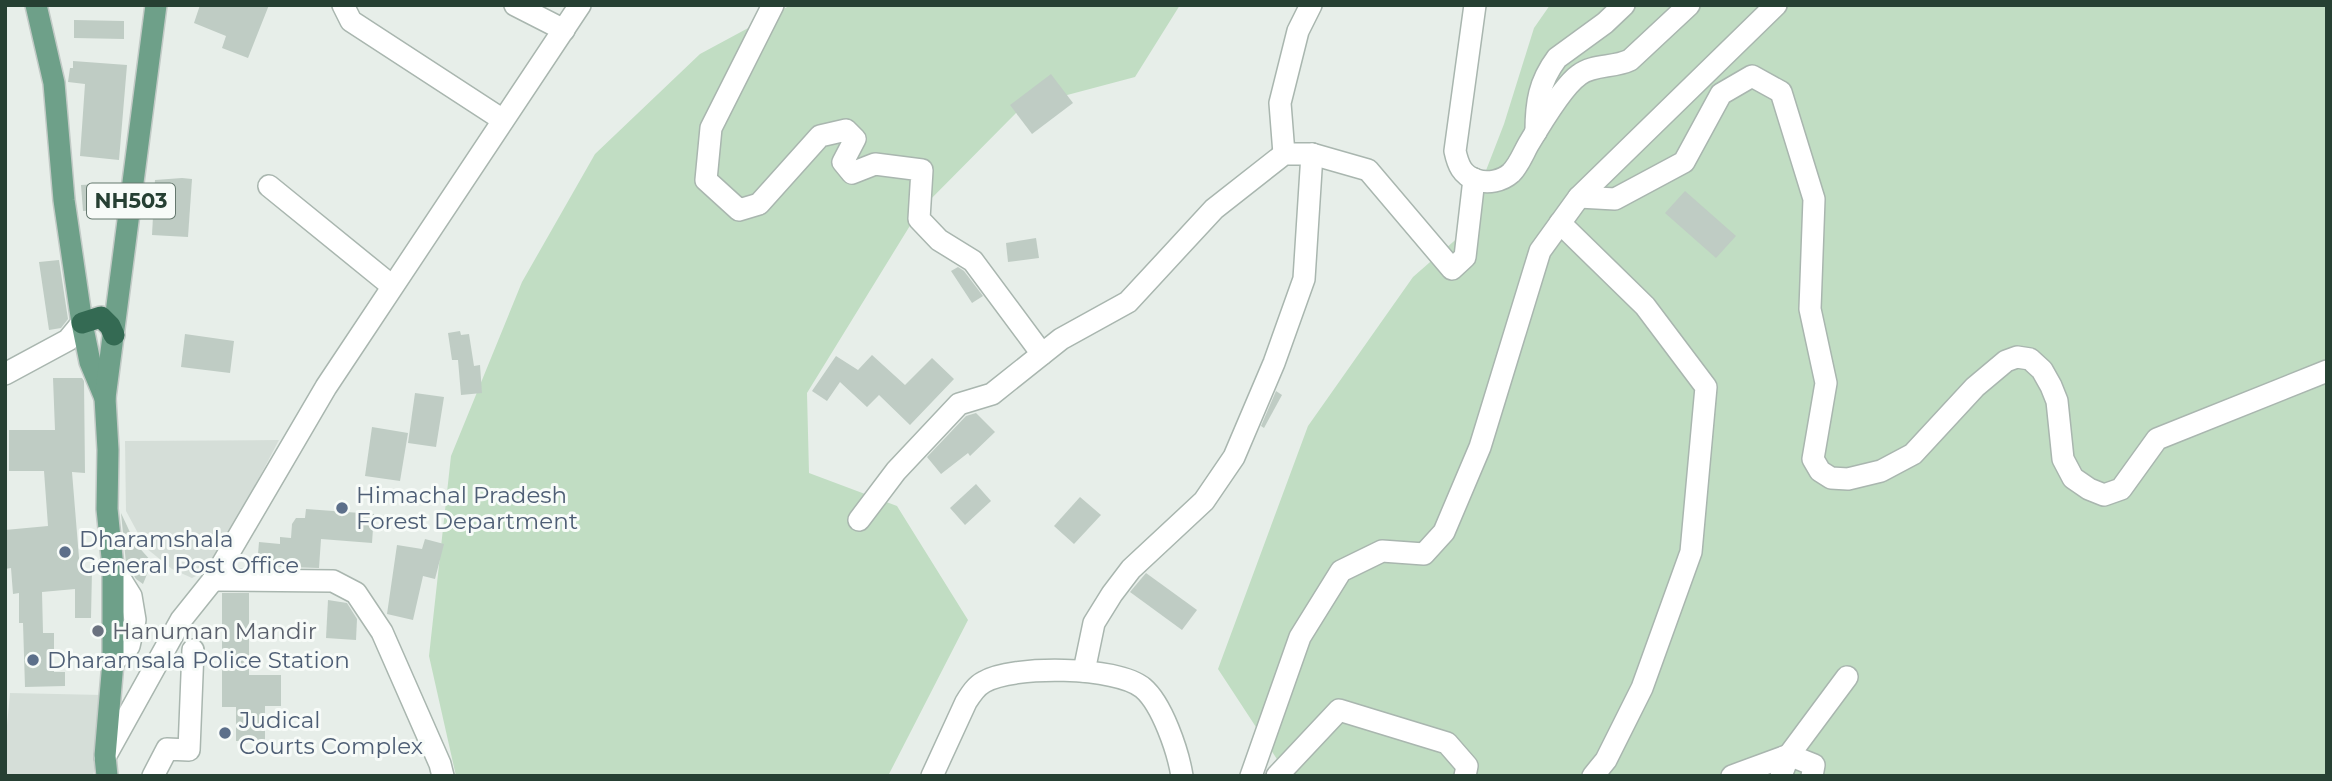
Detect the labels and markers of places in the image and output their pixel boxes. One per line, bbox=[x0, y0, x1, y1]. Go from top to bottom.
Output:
place label: Himachal Pradesh Forest Department bbox=[356, 481, 578, 535]
marker: Himachal Pradesh Forest Department bbox=[334, 500, 350, 516]
place label: Dharamshala General Post Office bbox=[79, 525, 299, 579]
marker: Dharamshala General Post Office bbox=[57, 544, 73, 560]
place label: Hanuman Mandir bbox=[112, 617, 317, 645]
marker: Hanuman Mandir bbox=[90, 623, 106, 639]
place label: Dharamsala Police Station bbox=[47, 646, 350, 674]
marker: Dharamsala Police Station bbox=[25, 652, 41, 668]
place label: Judical Courts Complex bbox=[238, 706, 423, 760]
marker: Judical Courts Complex bbox=[217, 725, 233, 741]

